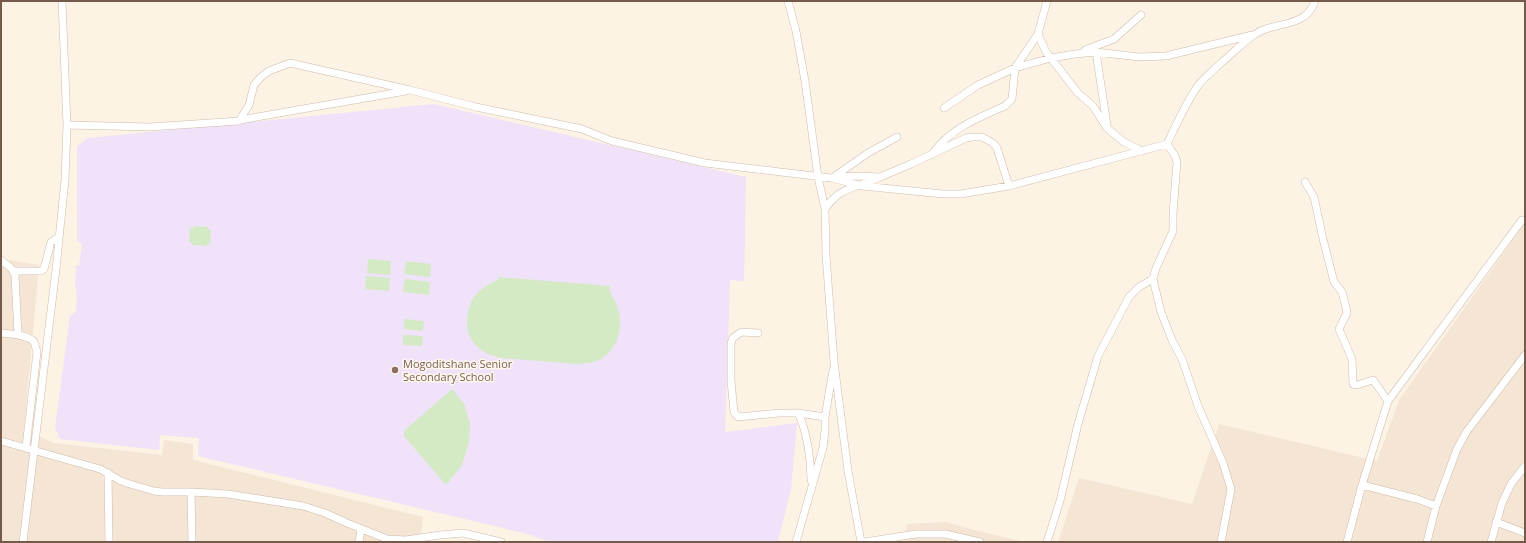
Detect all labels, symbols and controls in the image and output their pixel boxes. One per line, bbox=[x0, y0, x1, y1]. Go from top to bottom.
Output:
place label: Mogoditshane Senior Secondary School bbox=[403, 356, 513, 384]
marker: Mogoditshane Senior Secondary School bbox=[390, 365, 400, 375]

